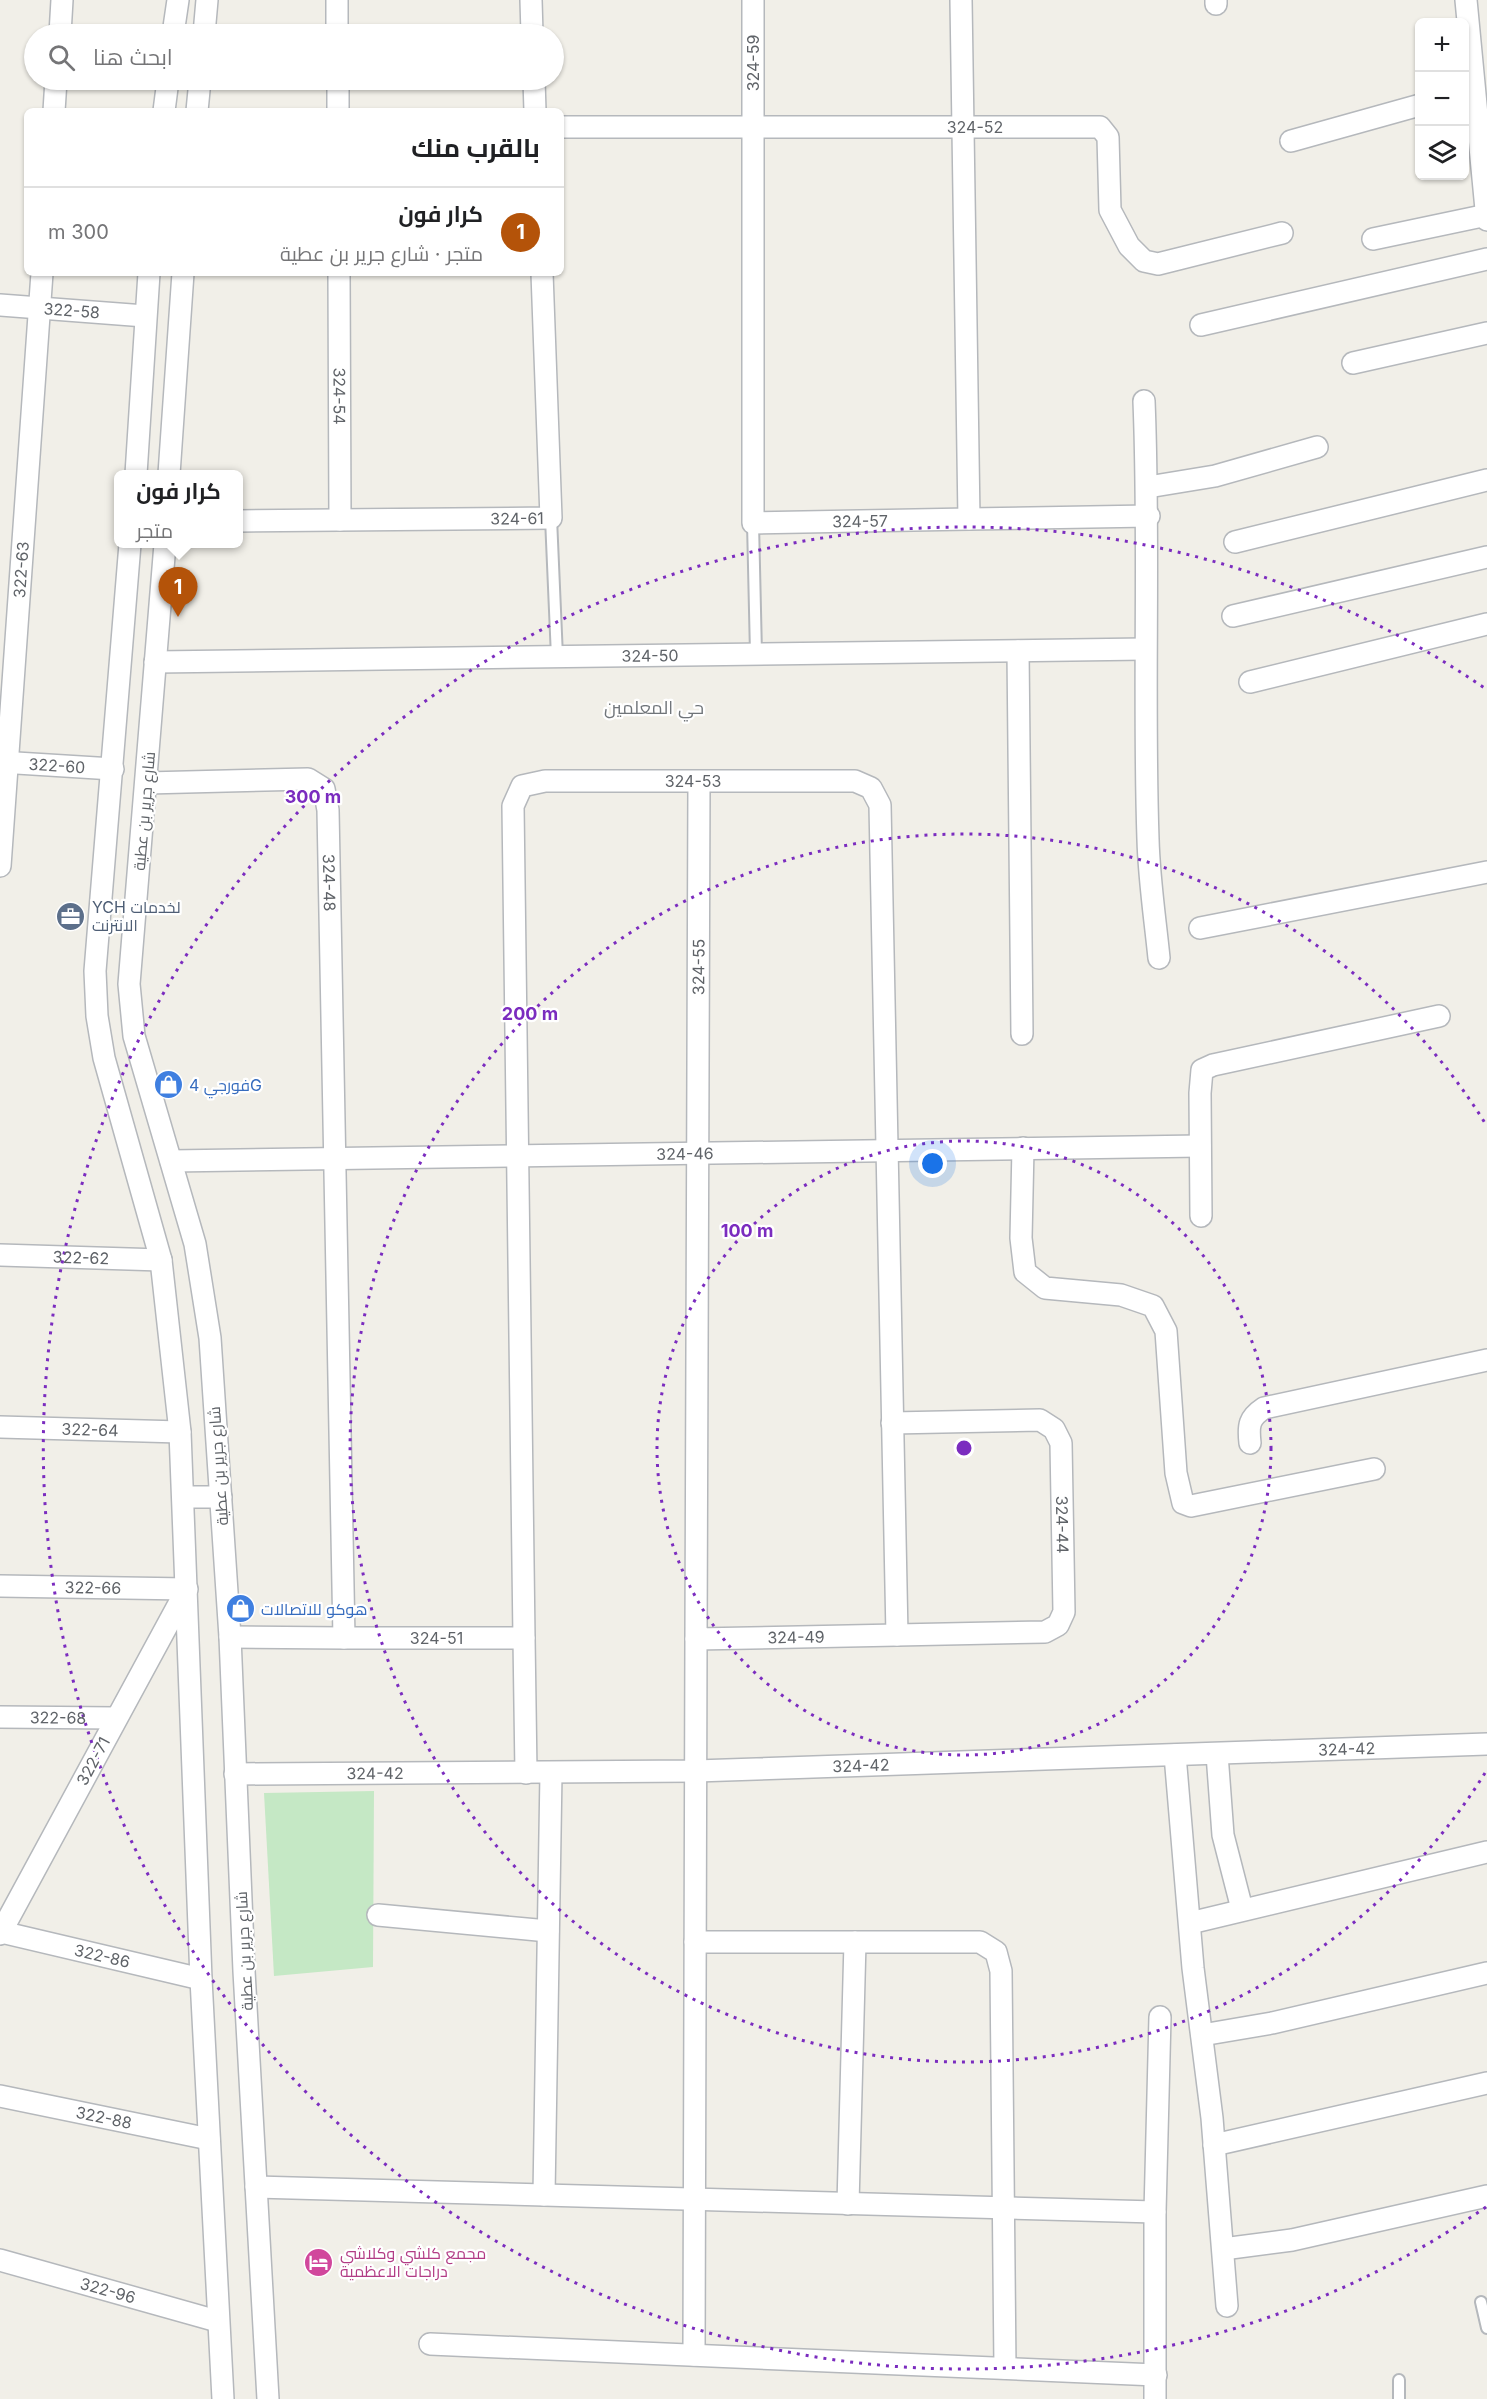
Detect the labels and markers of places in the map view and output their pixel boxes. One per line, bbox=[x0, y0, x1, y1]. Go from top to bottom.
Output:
pin: 1 bbox=[158, 568, 198, 617]
place label: YCH لخدمات الانترنت bbox=[92, 897, 181, 935]
office icon: YCH لخدمات الانترنت bbox=[55, 900, 87, 932]
shop icon: فورجي 4G bbox=[152, 1069, 184, 1101]
place label: فورجي 4G bbox=[189, 1075, 262, 1099]
centre of rings bbox=[954, 1438, 974, 1458]
shop icon: هوكو للاتصالات bbox=[224, 1593, 256, 1625]
place label: هوكو للاتصالات bbox=[261, 1599, 367, 1619]
place label: مجمع كلشي وكلاشي دراجات الاعظمية bbox=[340, 2243, 486, 2281]
hotel icon: مجمع كلشي وكلاشي دراجات الاعظمية bbox=[303, 2246, 335, 2278]

